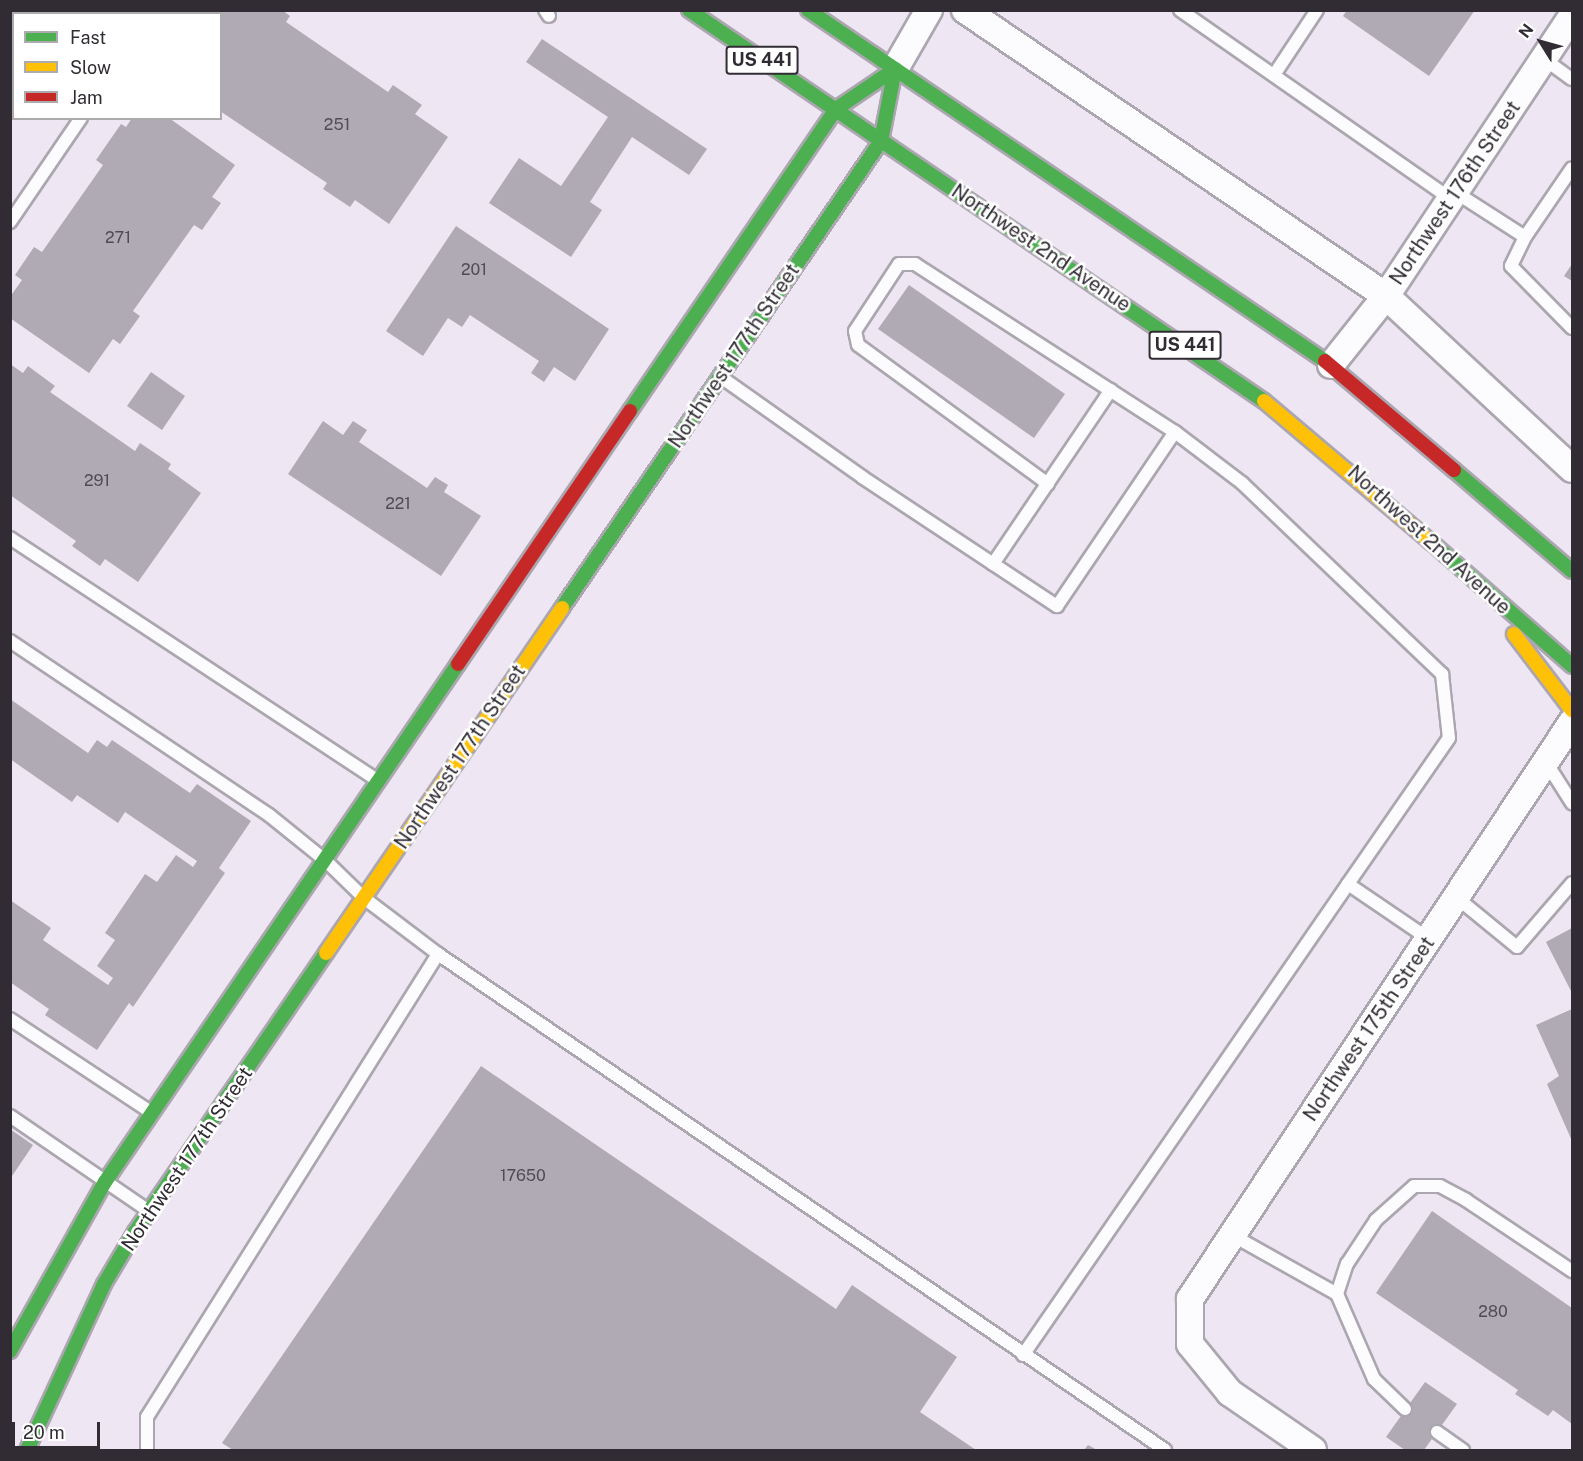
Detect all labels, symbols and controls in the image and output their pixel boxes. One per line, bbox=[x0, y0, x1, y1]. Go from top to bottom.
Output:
legend bbox=[12, 12, 222, 120]
north arrow bbox=[1511, 12, 1571, 72]
text: N bbox=[1515, 20, 1538, 42]
text: Fast bbox=[70, 27, 106, 48]
road number: US 441 bbox=[724, 45, 800, 75]
text: Slow bbox=[70, 57, 111, 78]
text: Jam bbox=[70, 87, 103, 108]
street label: Northwest 176th Street bbox=[1384, 96, 1526, 290]
house number: 251 bbox=[324, 115, 350, 135]
street label: Northwest 2nd Avenue bbox=[947, 179, 1135, 317]
house number: 271 bbox=[105, 228, 131, 248]
street label: Northwest 177th Street bbox=[663, 259, 805, 453]
house number: 201 bbox=[461, 260, 487, 280]
road number: US 441 bbox=[1148, 330, 1222, 360]
street label: Northwest 2nd Avenue bbox=[1343, 461, 1515, 619]
house number: 291 bbox=[84, 471, 110, 491]
house number: 221 bbox=[385, 494, 411, 514]
street label: Northwest 177th Street bbox=[389, 660, 531, 854]
street label: Northwest 175th Street bbox=[1298, 932, 1440, 1126]
street label: Northwest 177th Street bbox=[116, 1062, 258, 1256]
house number: 17650 bbox=[500, 1166, 546, 1186]
house number: 280 bbox=[1478, 1302, 1508, 1322]
scale bar bbox=[15, 1410, 104, 1448]
text: 20 m bbox=[23, 1422, 65, 1443]

